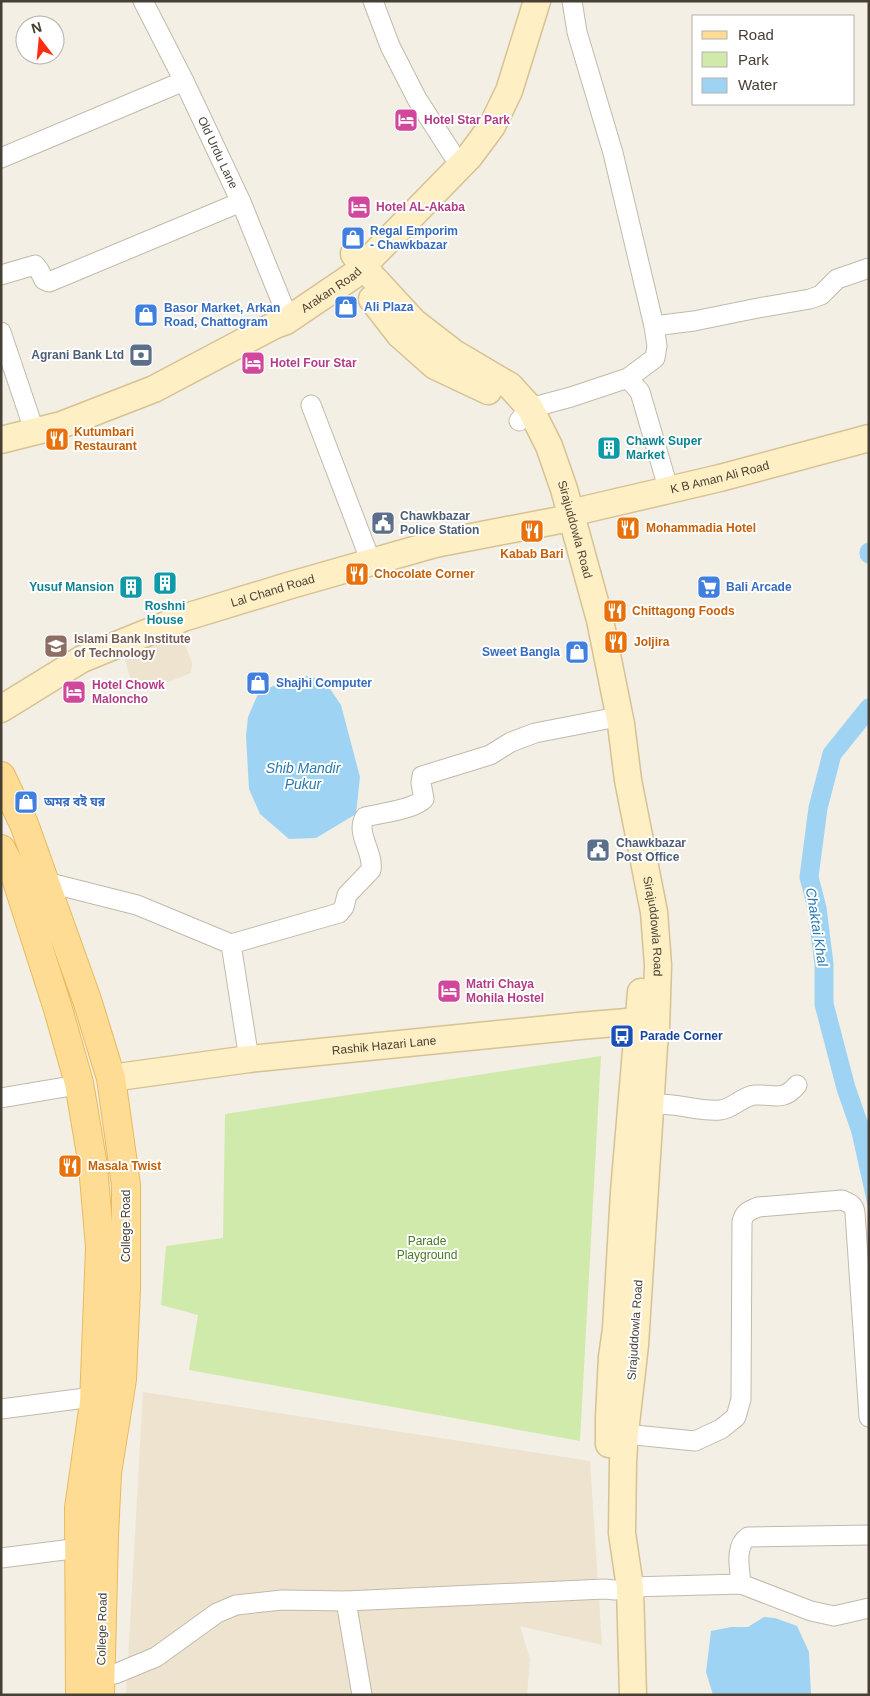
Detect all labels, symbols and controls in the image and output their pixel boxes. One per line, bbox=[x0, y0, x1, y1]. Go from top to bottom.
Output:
north arrow bbox=[15, 15, 65, 65]
legend bbox=[692, 15, 855, 105]
text: N bbox=[29, 18, 43, 37]
text: Road bbox=[738, 26, 774, 43]
text: Park bbox=[738, 51, 769, 68]
text: Water bbox=[738, 76, 777, 93]
hotel icon: Hotel Star Park bbox=[393, 107, 419, 133]
place label: Hotel Star Park bbox=[424, 113, 510, 127]
street label: Old Urdu Lane bbox=[195, 114, 241, 191]
hotel icon: Hotel AL-Akaba bbox=[346, 194, 372, 220]
place label: Hotel AL-Akaba bbox=[376, 200, 465, 214]
place label: Regal Emporim - Chawkbazar bbox=[370, 224, 458, 252]
shop icon: Regal Emporim - Chawkbazar bbox=[340, 225, 366, 251]
street label: Arakan Road bbox=[298, 265, 364, 316]
shop icon: Ali Plaza bbox=[333, 294, 359, 320]
place label: Ali Plaza bbox=[364, 300, 414, 314]
place label: Basor Market, Arkan Road, Chattogram bbox=[164, 301, 280, 329]
shop icon: Basor Market, Arkan Road, Chattogram bbox=[133, 302, 159, 328]
bank icon: Agrani Bank Ltd bbox=[128, 342, 154, 368]
place label: Agrani Bank Ltd bbox=[31, 348, 124, 362]
hotel icon: Hotel Four Star bbox=[240, 350, 266, 376]
place label: Hotel Four Star bbox=[270, 356, 357, 370]
place label: Kutumbari Restaurant bbox=[74, 425, 137, 453]
restaurant icon: Kutumbari Restaurant bbox=[44, 426, 70, 452]
place label: Chawk Super Market bbox=[626, 434, 702, 462]
building icon: Chawk Super Market bbox=[596, 435, 622, 461]
street label: K B Aman Ali Road bbox=[669, 458, 771, 496]
street label: Sirajuddowla Road bbox=[555, 479, 595, 580]
place label: Chawkbazar Police Station bbox=[400, 509, 479, 537]
public building icon: Chawkbazar Police Station bbox=[370, 510, 396, 536]
restaurant icon: Mohammadia Hotel bbox=[615, 515, 641, 541]
restaurant icon: Kabab Bari bbox=[519, 518, 545, 544]
place label: Mohammadia Hotel bbox=[646, 521, 756, 535]
place label: Kabab Bari bbox=[500, 547, 564, 561]
restaurant icon: Chocolate Corner bbox=[344, 561, 370, 587]
place label: Chocolate Corner bbox=[374, 567, 475, 581]
building icon: Roshni House bbox=[152, 570, 178, 596]
street label: Lal Chand Road bbox=[229, 572, 316, 610]
building icon: Yusuf Mansion bbox=[118, 574, 144, 600]
supermarket icon: Bali Arcade bbox=[696, 574, 722, 600]
place label: Yusuf Mansion bbox=[29, 580, 114, 594]
place label: Bali Arcade bbox=[726, 580, 792, 594]
restaurant icon: Chittagong Foods bbox=[602, 598, 628, 624]
place label: Roshni House bbox=[145, 599, 185, 627]
place label: Chittagong Foods bbox=[632, 604, 735, 618]
restaurant icon: Joljira bbox=[603, 629, 629, 655]
place label: Islami Bank Institute of Technology bbox=[74, 632, 191, 660]
school or university icon: Islami Bank Institute of Technology bbox=[43, 633, 69, 659]
place label: Joljira bbox=[634, 635, 670, 649]
shop icon: Sweet Bangla bbox=[564, 639, 590, 665]
place label: Sweet Bangla bbox=[482, 645, 560, 659]
shop icon: Shajhi Computer bbox=[245, 670, 271, 696]
place label: Shajhi Computer bbox=[276, 676, 372, 690]
place label: Hotel Chowk Maloncho bbox=[92, 678, 165, 706]
hotel icon: Hotel Chowk Maloncho bbox=[61, 679, 87, 705]
water label: Shib Mandir Pukur bbox=[266, 760, 342, 792]
shop icon: অমর বই ঘর bbox=[13, 789, 39, 815]
place label: অমর বই ঘর bbox=[43, 794, 106, 809]
place label: Chawkbazar Post Office bbox=[616, 836, 686, 864]
public building icon: Chawkbazar Post Office bbox=[585, 837, 611, 863]
street label: Sirajuddowla Road bbox=[640, 875, 665, 976]
water label: Chaktai Khal bbox=[803, 887, 831, 968]
place label: Matri Chaya Mohila Hostel bbox=[466, 977, 544, 1005]
hotel icon: Matri Chaya Mohila Hostel bbox=[436, 978, 462, 1004]
bus stop icon: Parade Corner bbox=[609, 1023, 635, 1049]
place label: Parade Corner bbox=[640, 1029, 723, 1043]
street label: Rashik Hazari Lane bbox=[331, 1033, 437, 1058]
restaurant icon: Masala Twist bbox=[57, 1153, 83, 1179]
place label: Masala Twist bbox=[88, 1159, 161, 1173]
street label: College Road bbox=[119, 1190, 133, 1262]
park label: Parade Playground bbox=[397, 1234, 457, 1262]
street label: Sirajuddowla Road bbox=[625, 1279, 645, 1381]
street label: College Road bbox=[94, 1593, 110, 1665]

